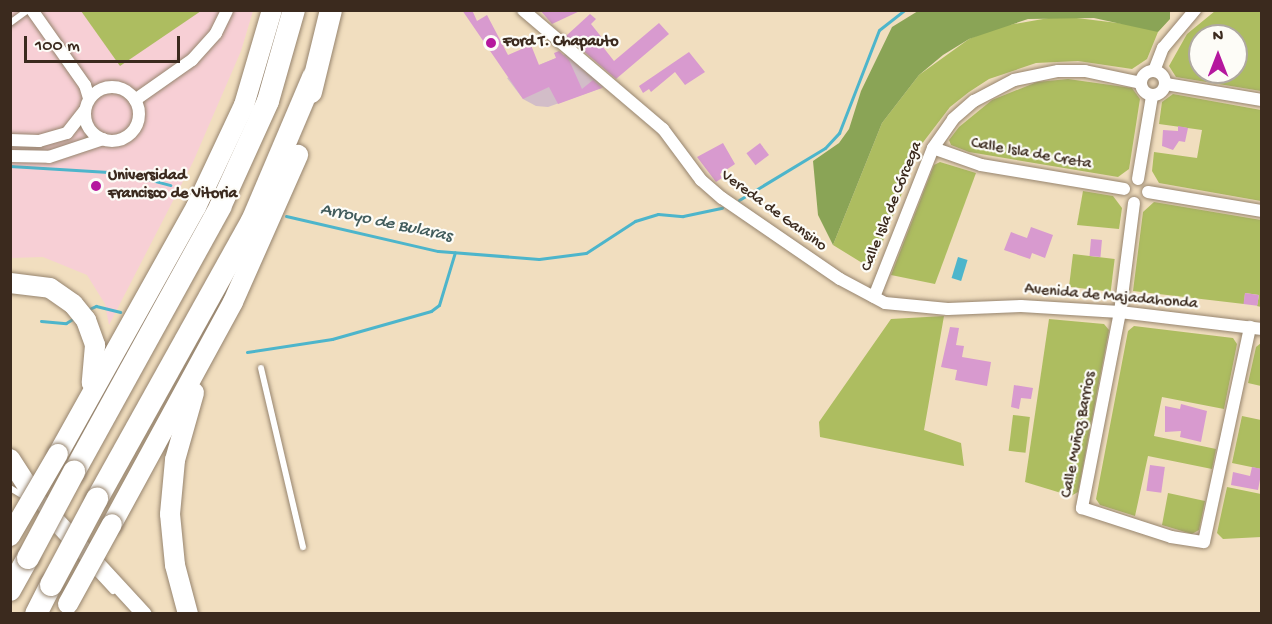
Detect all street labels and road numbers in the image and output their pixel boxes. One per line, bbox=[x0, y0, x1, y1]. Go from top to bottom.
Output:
street label: Calle Isla de Creta bbox=[969, 135, 1093, 175]
street label: Calle Isla de Córcega bbox=[858, 139, 928, 275]
street label: Vereda de Gansino bbox=[716, 167, 830, 257]
street label: Avenida de Majadahonda bbox=[1024, 281, 1198, 315]
street label: Calle Muñoz Barrios bbox=[1058, 370, 1102, 500]

